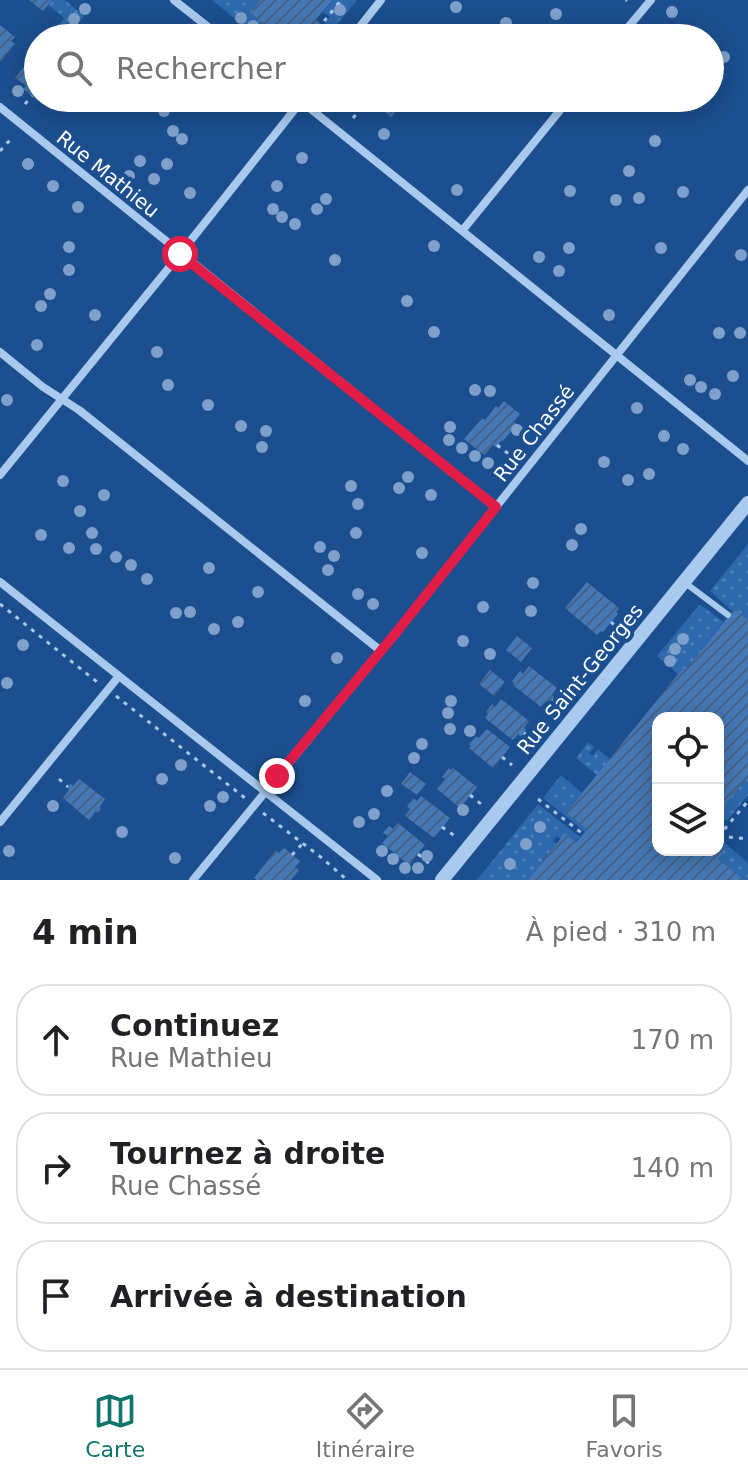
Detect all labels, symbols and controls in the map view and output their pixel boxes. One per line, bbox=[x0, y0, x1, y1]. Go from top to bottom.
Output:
search box bbox=[24, 24, 724, 112]
icon: search bbox=[52, 46, 96, 90]
text: Rechercher bbox=[116, 51, 286, 86]
street label: Rue Mathieu bbox=[52, 125, 164, 223]
route start bbox=[162, 236, 198, 272]
street label: Rue Chassé bbox=[489, 380, 579, 486]
street label: Rue Saint-Georges bbox=[512, 599, 648, 759]
map controls bbox=[652, 712, 724, 856]
button: locate bbox=[652, 712, 724, 784]
route end bbox=[259, 758, 295, 794]
button: layers bbox=[652, 784, 724, 856]
text: 4 min bbox=[32, 912, 139, 952]
text: À pied · 310 m bbox=[526, 917, 716, 947]
text: Continuez bbox=[110, 1008, 279, 1043]
icon: ahead bbox=[34, 1018, 78, 1062]
text: 170 m bbox=[631, 1025, 714, 1055]
text: Rue Mathieu bbox=[110, 1043, 272, 1073]
text: Tournez à droite bbox=[110, 1136, 385, 1171]
icon: right bbox=[34, 1146, 78, 1190]
text: 140 m bbox=[631, 1153, 714, 1183]
text: Rue Chassé bbox=[110, 1171, 261, 1201]
icon: arrive bbox=[34, 1274, 78, 1318]
text: Arrivée à destination bbox=[110, 1279, 467, 1314]
tab: Carte bbox=[85, 1389, 145, 1462]
tab: Itinéraire bbox=[316, 1389, 415, 1462]
tab: Favoris bbox=[586, 1389, 663, 1462]

